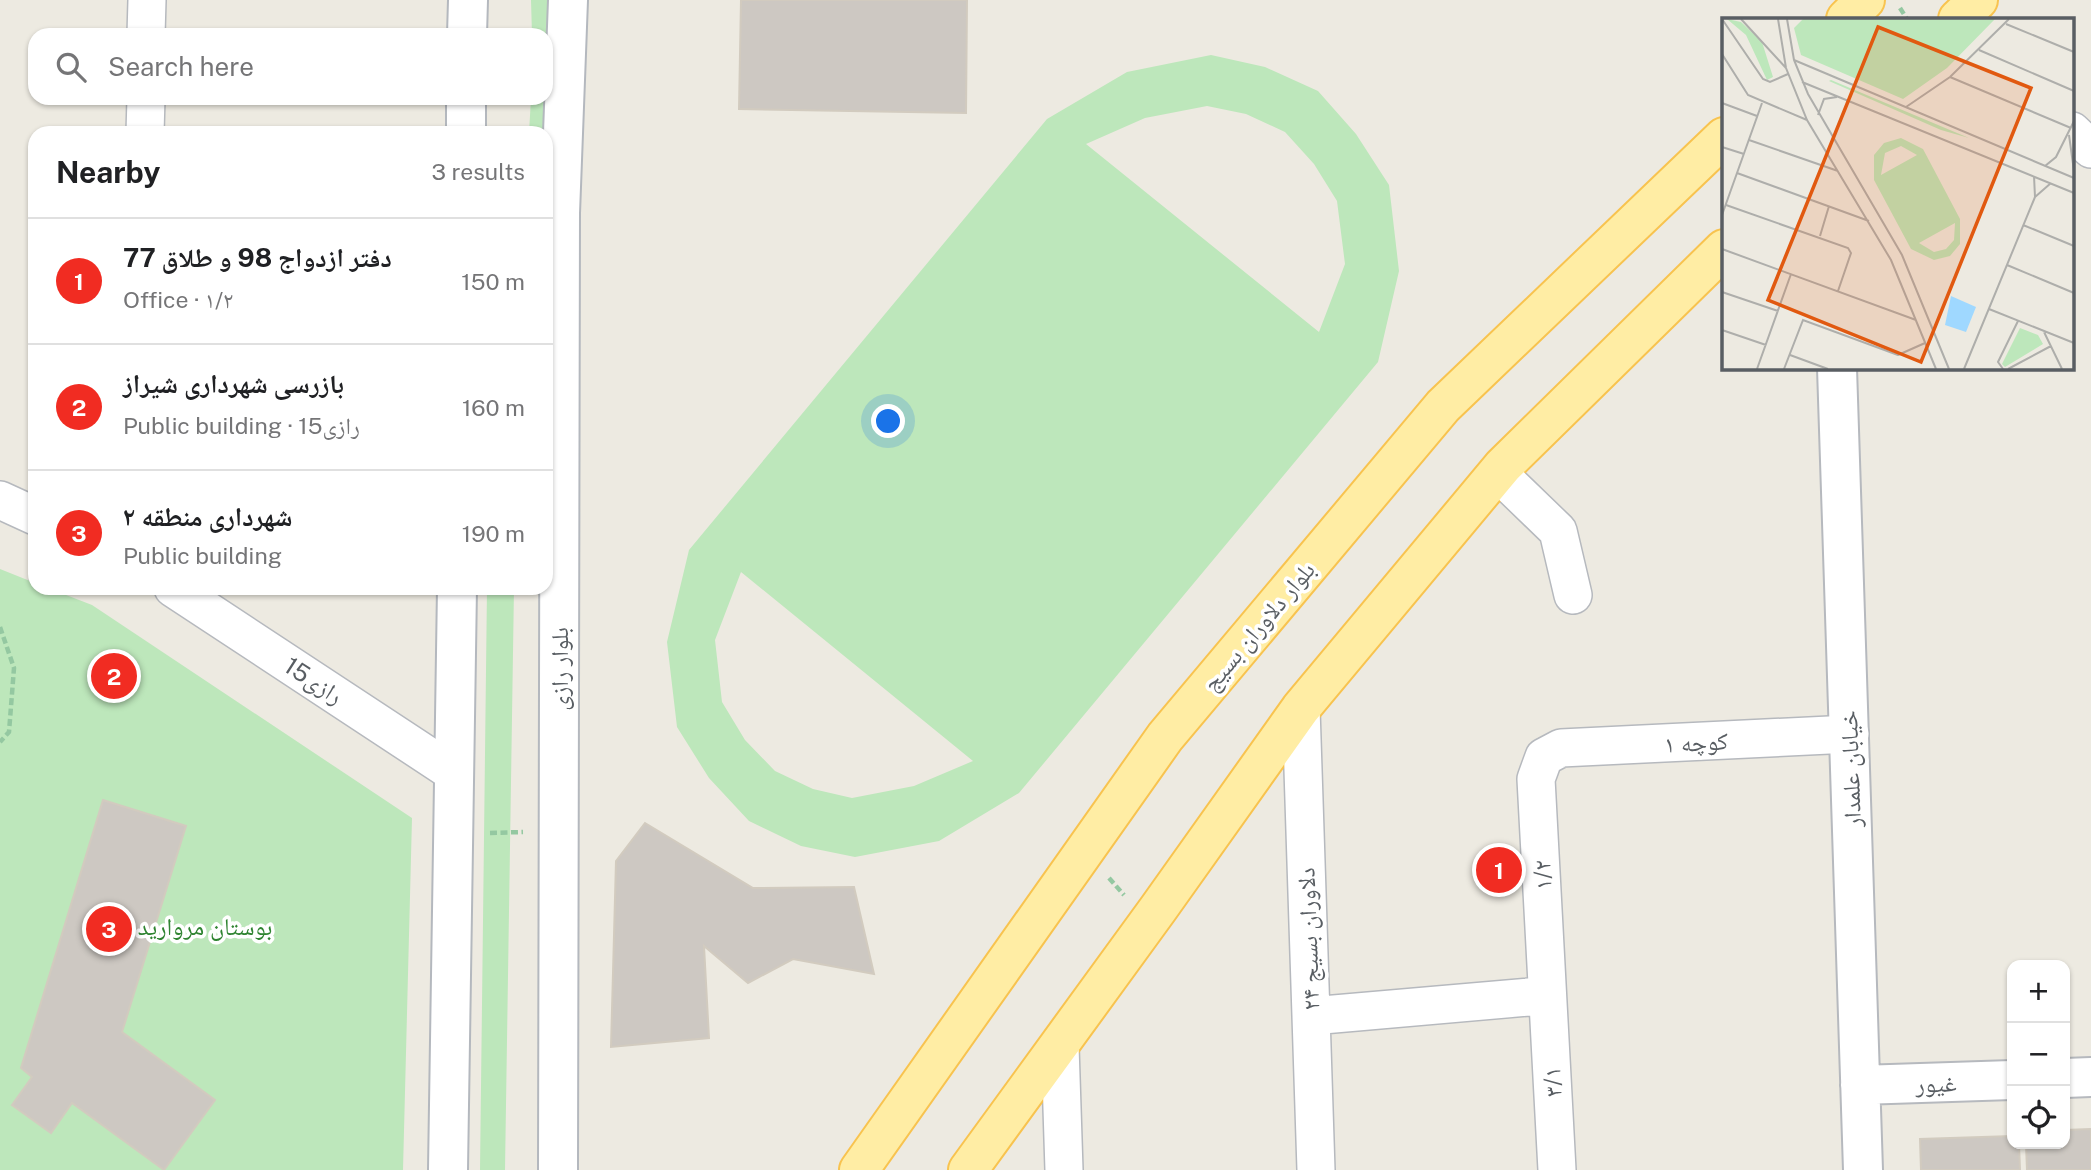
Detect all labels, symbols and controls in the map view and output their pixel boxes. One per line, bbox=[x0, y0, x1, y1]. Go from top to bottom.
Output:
inset map bbox=[1722, 18, 2074, 369]
search box bbox=[28, 28, 553, 105]
icon: search bbox=[52, 48, 90, 86]
text: Search here bbox=[108, 51, 254, 82]
text: Nearby bbox=[56, 154, 160, 190]
text: 3 results bbox=[431, 158, 525, 185]
text: دفتر ازدواج 98 و طلاق 77 bbox=[123, 242, 392, 273]
text: 1 bbox=[74, 268, 84, 295]
text: 150 m bbox=[461, 268, 525, 295]
text: Office · ۱/۲ bbox=[123, 286, 233, 313]
text: بازرسی شهرداری شیراز bbox=[123, 368, 344, 399]
text: 2 bbox=[72, 394, 86, 421]
text: 160 m bbox=[462, 394, 525, 421]
your location bbox=[871, 404, 905, 438]
text: Public building · 15رازی bbox=[123, 412, 360, 439]
text: شهرداری منطقه ۲ bbox=[123, 501, 292, 532]
text: 3 bbox=[71, 520, 87, 547]
text: 190 m bbox=[462, 520, 525, 547]
text: Public building bbox=[123, 542, 282, 569]
street label: بلوار دلاوران بسیج bbox=[1196, 556, 1322, 698]
street label: بلوار رازی bbox=[545, 627, 574, 711]
pin: 2 bbox=[91, 650, 137, 702]
street label: 15رازی bbox=[279, 651, 349, 710]
street label: خیابان علمدار bbox=[1834, 710, 1867, 829]
street label: کوچه ۱ bbox=[1663, 726, 1729, 758]
pin: 1 bbox=[1476, 844, 1522, 896]
street label: ۱/۲ bbox=[1527, 859, 1557, 891]
street label: دلاوران بسیج ۲۴ bbox=[1292, 867, 1326, 1011]
pin: 3 bbox=[86, 903, 132, 955]
park label: بوستان مروارید bbox=[138, 912, 272, 941]
map controls bbox=[2007, 960, 2070, 1149]
button: + bbox=[2007, 960, 2070, 1023]
button: − bbox=[2007, 1023, 2070, 1086]
street label: ۳/۱ bbox=[1537, 1066, 1567, 1098]
street label: غیور bbox=[1914, 1068, 1957, 1098]
button: locate bbox=[2007, 1086, 2070, 1149]

